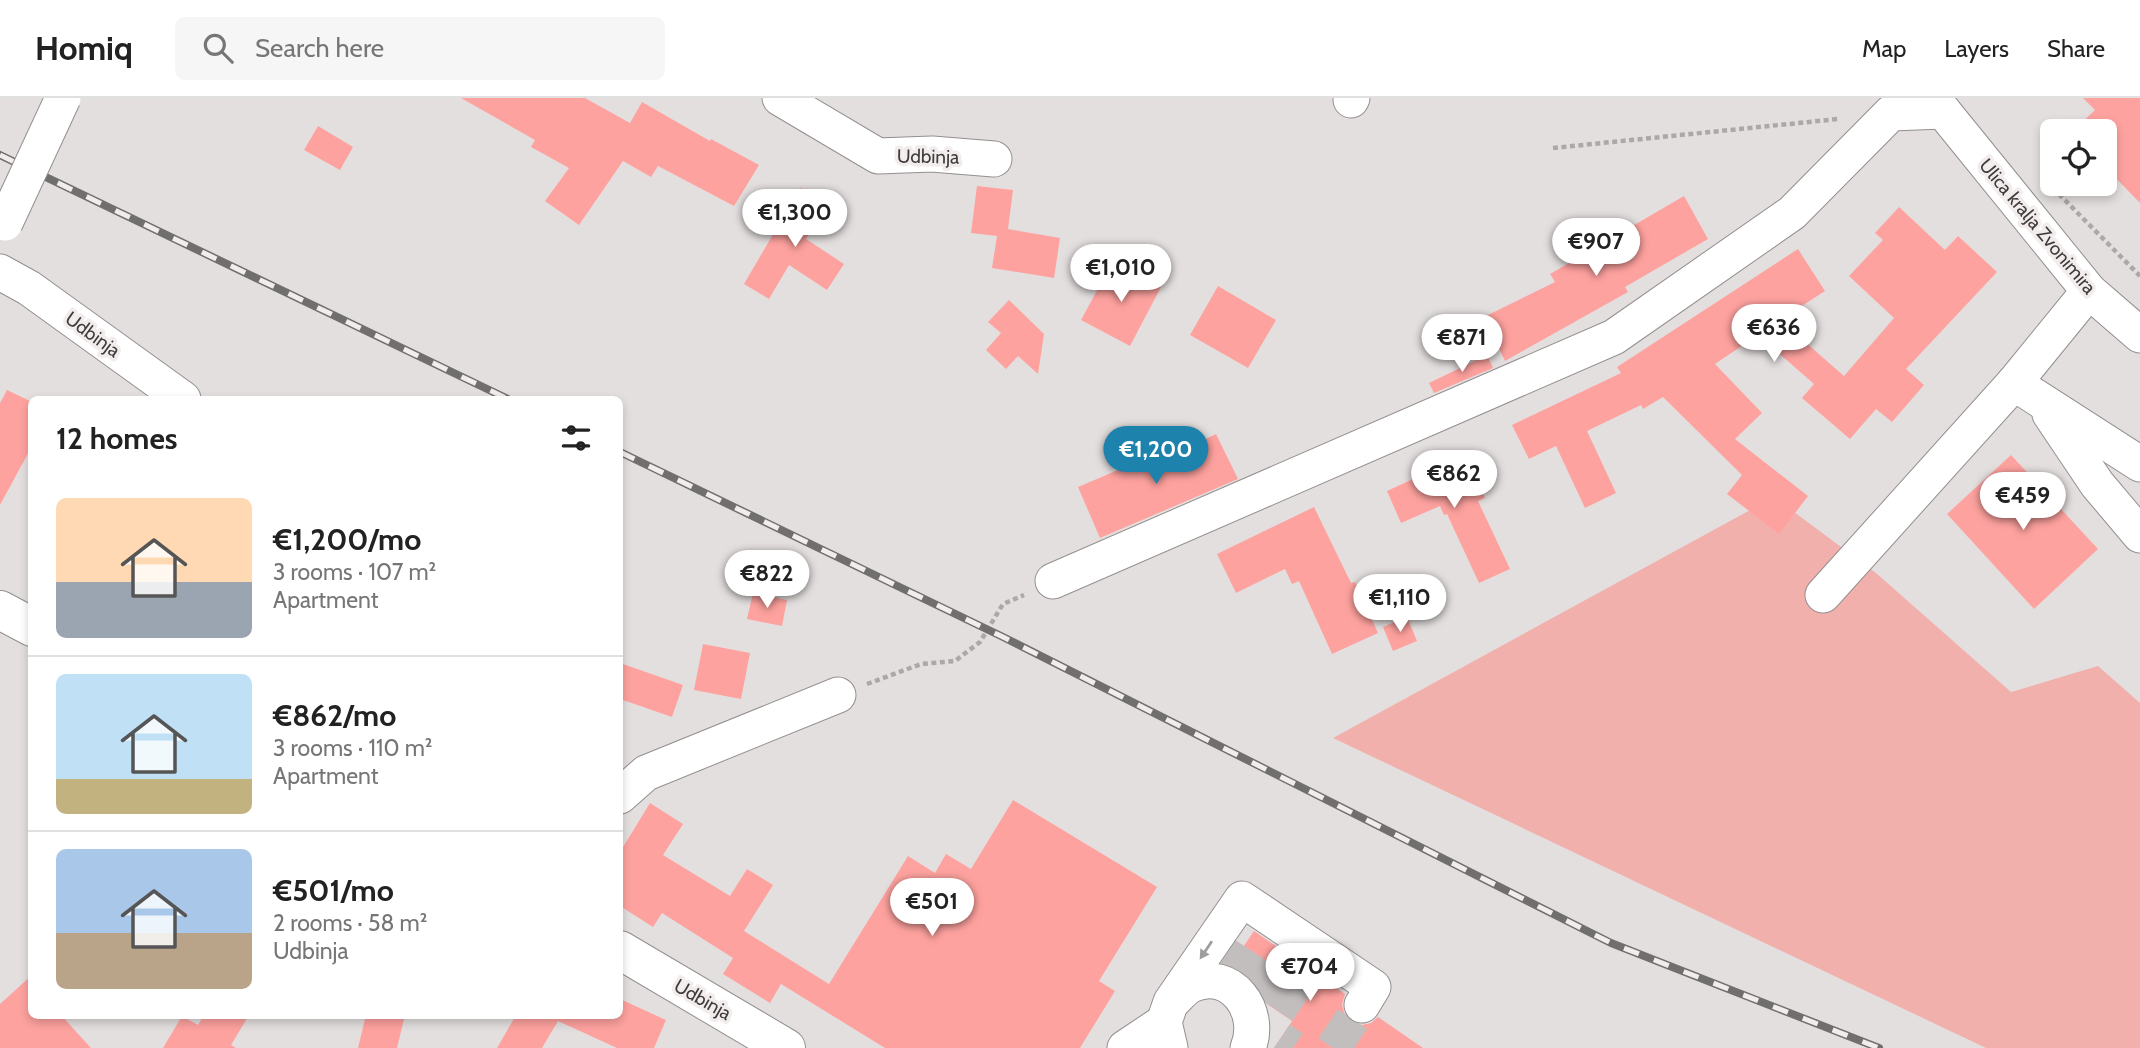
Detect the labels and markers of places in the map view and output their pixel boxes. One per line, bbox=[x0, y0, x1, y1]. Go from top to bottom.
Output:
pin: €1,300 bbox=[738, 190, 852, 249]
pin: €907 bbox=[1555, 218, 1637, 278]
pin: €1,010 bbox=[1064, 244, 1178, 304]
pin: €636 bbox=[1733, 304, 1815, 364]
pin: €871 bbox=[1421, 314, 1503, 374]
pin: €1,200 bbox=[1099, 426, 1213, 486]
pin: €862 bbox=[1413, 450, 1495, 510]
pin: €459 bbox=[1982, 472, 2064, 532]
pin: €822 bbox=[726, 550, 808, 610]
pin: €1,110 bbox=[1343, 574, 1457, 634]
pin: €501 bbox=[891, 878, 973, 938]
pin: €704 bbox=[1269, 944, 1351, 1003]

